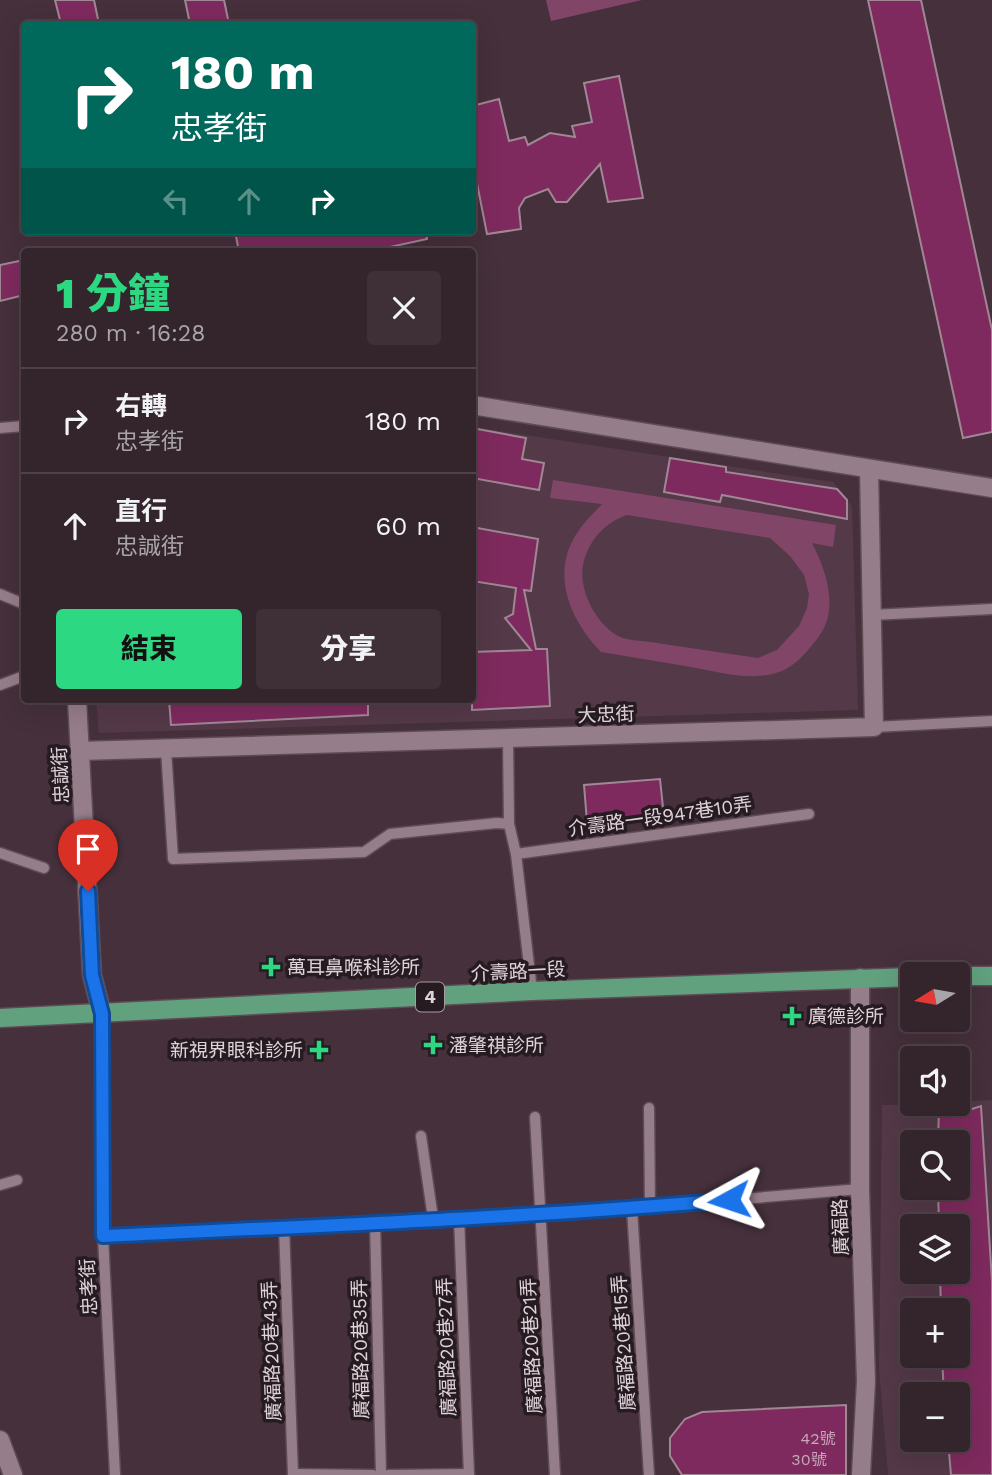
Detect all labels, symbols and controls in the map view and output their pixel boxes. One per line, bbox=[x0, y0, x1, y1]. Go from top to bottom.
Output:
text: 180 m bbox=[171, 43, 315, 101]
icon: right bbox=[56, 49, 147, 140]
text: 忠孝街 bbox=[171, 109, 267, 147]
icon: left bbox=[157, 182, 195, 220]
icon: ahead bbox=[230, 182, 268, 220]
icon: right bbox=[303, 182, 341, 220]
text: 1 分鐘 bbox=[56, 269, 170, 318]
button: close bbox=[367, 271, 441, 345]
text: 280 m · 16:28 bbox=[56, 320, 205, 347]
text: 右轉 bbox=[115, 391, 167, 421]
icon: right bbox=[56, 402, 94, 440]
text: 180 m bbox=[365, 406, 441, 436]
text: 忠孝街 bbox=[115, 428, 184, 455]
text: 直行 bbox=[115, 496, 167, 526]
icon: ahead bbox=[56, 507, 94, 545]
text: 60 m bbox=[375, 511, 441, 541]
text: 忠誠街 bbox=[115, 533, 184, 560]
button: 結束 bbox=[56, 609, 242, 689]
button: 分享 bbox=[256, 609, 441, 689]
street label: 大忠街 bbox=[577, 702, 635, 727]
street label: 忠誠街 bbox=[48, 746, 73, 804]
street label: 介壽路一段947巷10弄 bbox=[567, 792, 753, 841]
pin bbox=[58, 819, 118, 891]
icon: arrive bbox=[69, 830, 107, 868]
place label: 萬耳鼻喉科診所 bbox=[287, 956, 420, 979]
marker: 萬耳鼻喉科診所 bbox=[261, 957, 281, 977]
street label: 介壽路一段 bbox=[470, 958, 566, 985]
north arrow bbox=[900, 962, 970, 1032]
map controls bbox=[900, 962, 970, 1452]
road number: 4 bbox=[416, 982, 444, 1012]
place label: 廣德診所 bbox=[808, 1005, 884, 1028]
marker: 廣德診所 bbox=[782, 1006, 802, 1026]
place label: 潘肇祺診所 bbox=[449, 1034, 544, 1057]
marker: 潘肇祺診所 bbox=[423, 1035, 443, 1055]
place label: 新視界眼科診所 bbox=[170, 1039, 303, 1062]
marker: 新視界眼科診所 bbox=[309, 1040, 329, 1060]
button: sound bbox=[900, 1046, 970, 1116]
button: search bbox=[900, 1130, 970, 1200]
position arrow bbox=[692, 1163, 766, 1237]
street label: 廣福路 bbox=[828, 1198, 853, 1256]
button: layers bbox=[900, 1214, 970, 1284]
street label: 忠孝街 bbox=[76, 1258, 101, 1316]
street label: 廣福路20巷15弄 bbox=[607, 1274, 640, 1412]
street label: 廣福路20巷27弄 bbox=[433, 1277, 460, 1417]
street label: 廣福路20巷21弄 bbox=[516, 1277, 547, 1415]
street label: 廣福路20巷35弄 bbox=[348, 1279, 373, 1419]
street label: 廣福路20巷43弄 bbox=[258, 1280, 285, 1422]
button: + bbox=[900, 1298, 970, 1368]
button: − bbox=[900, 1382, 970, 1452]
house number: 42號 bbox=[800, 1429, 836, 1448]
house number: 30號 bbox=[791, 1450, 827, 1469]

